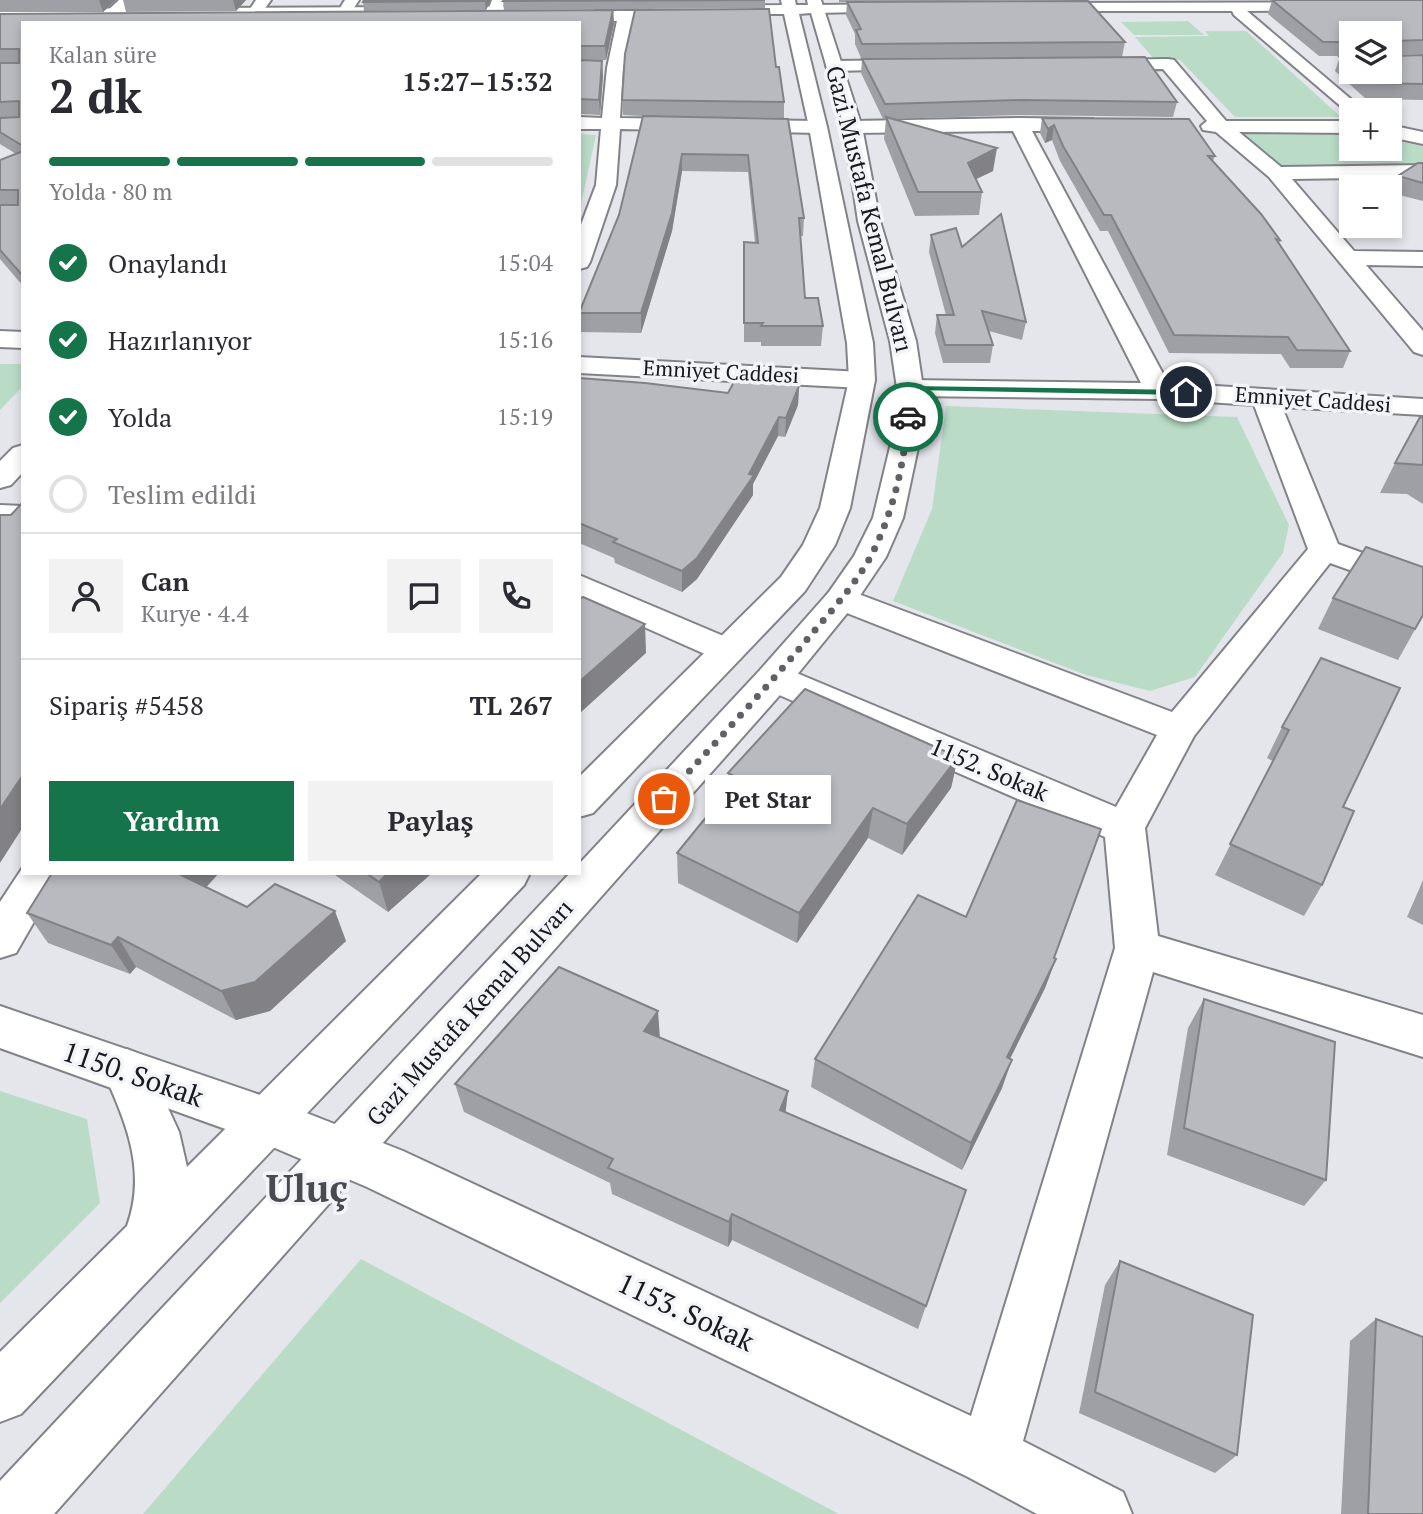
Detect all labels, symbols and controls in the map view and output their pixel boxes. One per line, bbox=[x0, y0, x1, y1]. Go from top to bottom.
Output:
map controls bbox=[1339, 21, 1402, 238]
button: layers bbox=[1339, 21, 1402, 84]
text: Kalan süre bbox=[49, 39, 157, 70]
street label: Gazi Mustafa Kemal Bulvarı bbox=[819, 62, 921, 355]
text: 15:27–15:32 bbox=[402, 64, 553, 98]
text: 2 dk bbox=[49, 65, 142, 126]
button: + bbox=[1339, 98, 1402, 161]
button: − bbox=[1339, 175, 1402, 238]
text: Yolda · 80 m bbox=[49, 176, 172, 207]
icon: check bbox=[49, 244, 87, 282]
text: Onaylandı bbox=[108, 246, 228, 280]
text: 15:04 bbox=[496, 247, 553, 278]
icon: check bbox=[49, 321, 87, 359]
text: Hazırlanıyor bbox=[108, 323, 252, 357]
text: 15:16 bbox=[496, 324, 553, 355]
street label: Emniyet Caddesi bbox=[642, 353, 800, 389]
pin bbox=[1156, 362, 1216, 422]
icon: home bbox=[1167, 373, 1205, 411]
street label: Emniyet Caddesi bbox=[1234, 380, 1392, 418]
courier bbox=[873, 382, 943, 452]
icon: check bbox=[49, 398, 87, 436]
icon: car bbox=[889, 398, 927, 436]
text: Yolda bbox=[108, 400, 172, 434]
text: 15:19 bbox=[496, 401, 553, 432]
text: Teslim edildi bbox=[108, 477, 257, 511]
button: person bbox=[49, 559, 123, 633]
button: chat bbox=[387, 559, 461, 633]
button: phone bbox=[479, 559, 553, 633]
text: Can bbox=[141, 564, 189, 598]
text: Kurye · 4.4 bbox=[141, 598, 249, 629]
text: Sipariş #5458 bbox=[49, 688, 204, 722]
text: TL 267 bbox=[469, 688, 553, 722]
street label: 1152. Sokak bbox=[925, 730, 1054, 809]
pin bbox=[634, 769, 694, 829]
callout: Pet Star bbox=[706, 774, 832, 824]
icon: bag bbox=[645, 780, 683, 818]
button: Yardım bbox=[49, 781, 294, 861]
button: Paylaş bbox=[308, 781, 553, 861]
text: Pet Star bbox=[725, 784, 811, 815]
street label: Gazi Mustafa Kemal Bulvarı bbox=[359, 892, 580, 1132]
street label: 1150. Sokak bbox=[58, 1032, 209, 1115]
district label: Uluç bbox=[266, 1163, 348, 1213]
street label: 1153. Sokak bbox=[612, 1264, 761, 1360]

